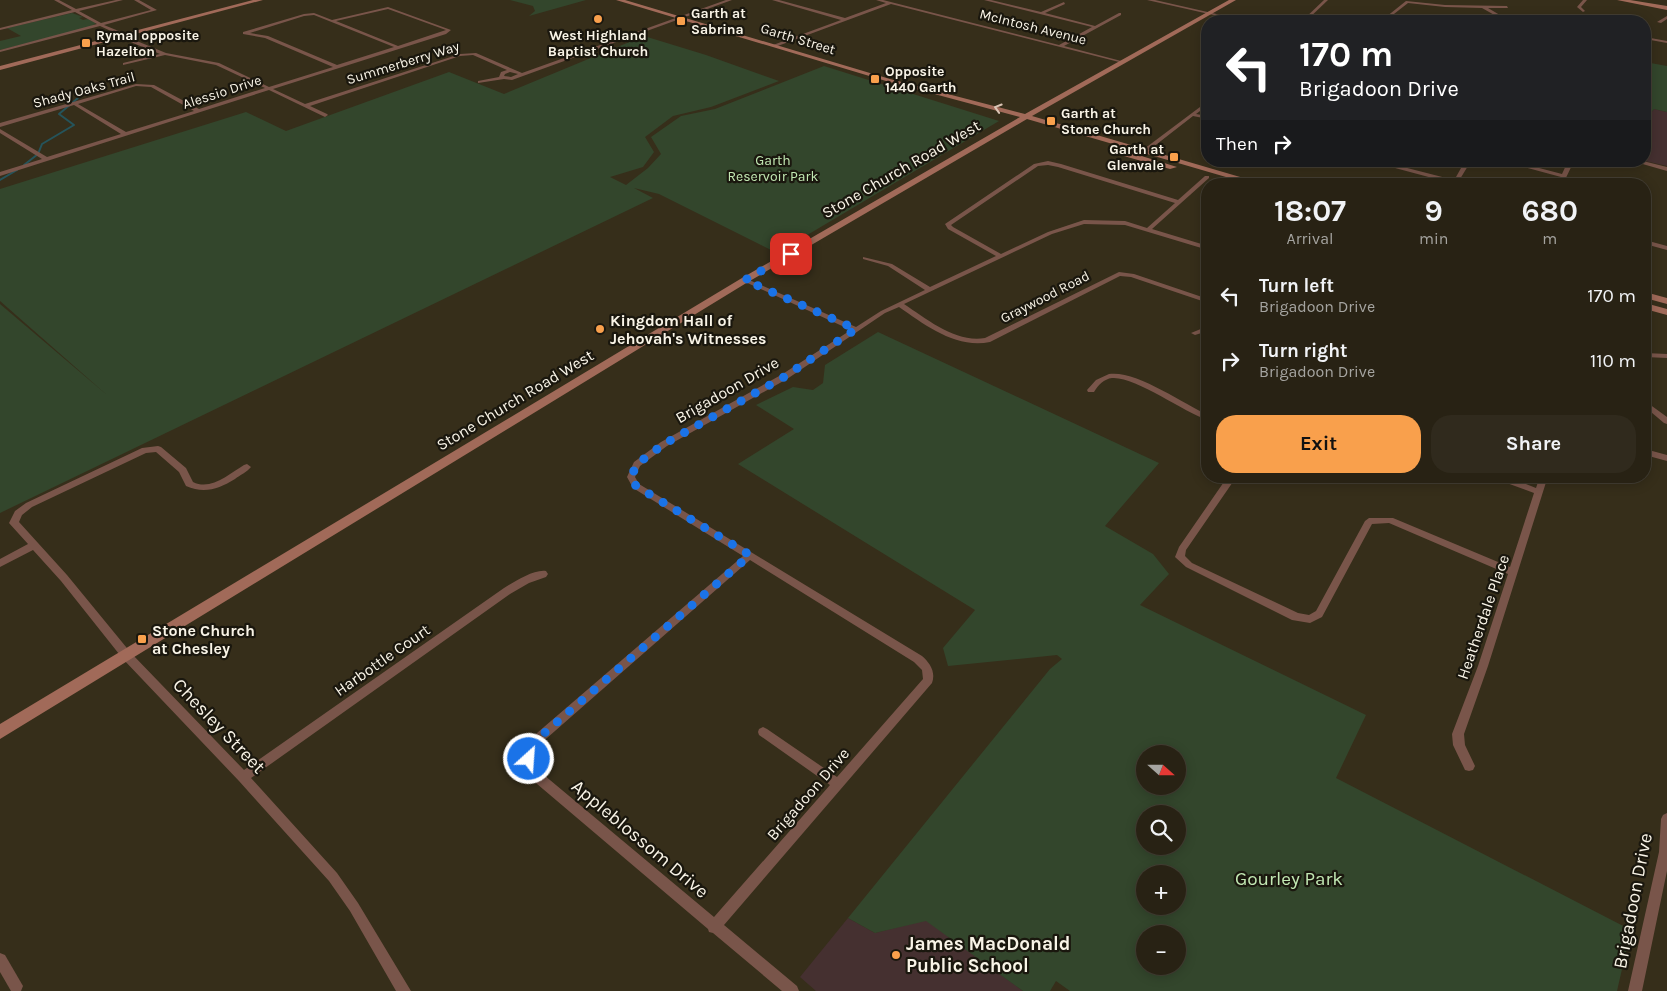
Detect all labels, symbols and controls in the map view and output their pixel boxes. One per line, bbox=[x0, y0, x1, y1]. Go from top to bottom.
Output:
place label: Garth at Sabrina bbox=[691, 5, 746, 38]
street label: McIntosh Avenue bbox=[978, 5, 1088, 49]
marker: West Highland Baptist Church bbox=[592, 13, 604, 25]
marker: Garth at Sabrina bbox=[675, 15, 687, 27]
street label: Garth Street bbox=[759, 20, 837, 58]
place label: Rymal opposite Hazelton bbox=[96, 27, 199, 60]
place label: West Highland Baptist Church bbox=[548, 27, 648, 60]
text: 170 m bbox=[1299, 34, 1393, 75]
icon: left bbox=[1216, 35, 1281, 100]
marker: Rymal opposite Hazelton bbox=[80, 37, 92, 49]
street label: Summerberry Way bbox=[345, 38, 462, 88]
place label: Opposite 1440 Garth bbox=[885, 63, 956, 96]
street label: Shady Oaks Trail bbox=[31, 68, 137, 112]
street label: Alessio Drive bbox=[181, 71, 263, 113]
marker: Opposite 1440 Garth bbox=[869, 73, 881, 85]
text: Brigadoon Drive bbox=[1299, 76, 1459, 102]
one-way arrow bbox=[995, 103, 1003, 113]
place label: Garth at Stone Church bbox=[1061, 105, 1151, 138]
marker: Garth at Stone Church bbox=[1045, 115, 1057, 127]
street label: Stone Church Road West bbox=[818, 116, 984, 222]
icon: right bbox=[1268, 130, 1296, 158]
text: Then bbox=[1216, 133, 1258, 155]
place label: Garth at Glenvale bbox=[1107, 141, 1164, 174]
marker: Garth at Glenvale bbox=[1168, 151, 1180, 163]
park label: Garth Reservoir Park bbox=[727, 152, 819, 185]
text: 18:07 bbox=[1274, 193, 1346, 229]
text: 9 bbox=[1425, 193, 1443, 229]
text: 680 bbox=[1521, 193, 1578, 229]
text: Arrival bbox=[1287, 229, 1333, 248]
text: min bbox=[1419, 229, 1448, 248]
text: m bbox=[1542, 229, 1557, 248]
pin bbox=[770, 233, 812, 275]
icon: arrive bbox=[777, 240, 805, 268]
street label: Graywood Road bbox=[998, 267, 1092, 327]
text: Turn left bbox=[1259, 275, 1334, 297]
icon: left bbox=[1216, 282, 1244, 310]
text: 170 m bbox=[1587, 285, 1636, 307]
text: Brigadoon Drive bbox=[1259, 297, 1375, 316]
place label: Kingdom Hall of Jehovah's Witnesses bbox=[610, 311, 767, 348]
marker: Kingdom Hall of Jehovah's Witnesses bbox=[594, 323, 606, 335]
text: Turn right bbox=[1259, 340, 1348, 362]
street label: Stone Church Road West bbox=[433, 346, 597, 454]
icon: right bbox=[1216, 347, 1244, 375]
text: 110 m bbox=[1590, 350, 1636, 372]
street label: Brigadoon Drive bbox=[672, 353, 782, 427]
text: Brigadoon Drive bbox=[1259, 362, 1375, 381]
button: Exit bbox=[1216, 415, 1421, 473]
button: Share bbox=[1431, 415, 1636, 473]
street label: Heatherdale Place bbox=[1453, 552, 1513, 682]
street label: Harbottle Court bbox=[331, 620, 433, 700]
place label: Stone Church at Chesley bbox=[152, 621, 255, 658]
marker: Stone Church at Chesley bbox=[136, 633, 148, 645]
street label: Chesley Street bbox=[168, 674, 270, 778]
position arrow bbox=[502, 732, 554, 784]
street label: Brigadoon Drive bbox=[763, 744, 853, 844]
north arrow bbox=[1136, 745, 1186, 795]
map controls bbox=[1136, 745, 1186, 975]
street label: Appleblossom Drive bbox=[567, 775, 713, 903]
button: search bbox=[1136, 805, 1186, 855]
street label: Brigadoon Drive bbox=[1609, 831, 1657, 971]
button: + bbox=[1136, 865, 1186, 915]
park label: Gourley Park bbox=[1235, 868, 1343, 890]
button: − bbox=[1136, 925, 1186, 975]
place label: James MacDonald Public School bbox=[906, 933, 1070, 977]
marker: James MacDonald Public School bbox=[890, 949, 902, 961]

